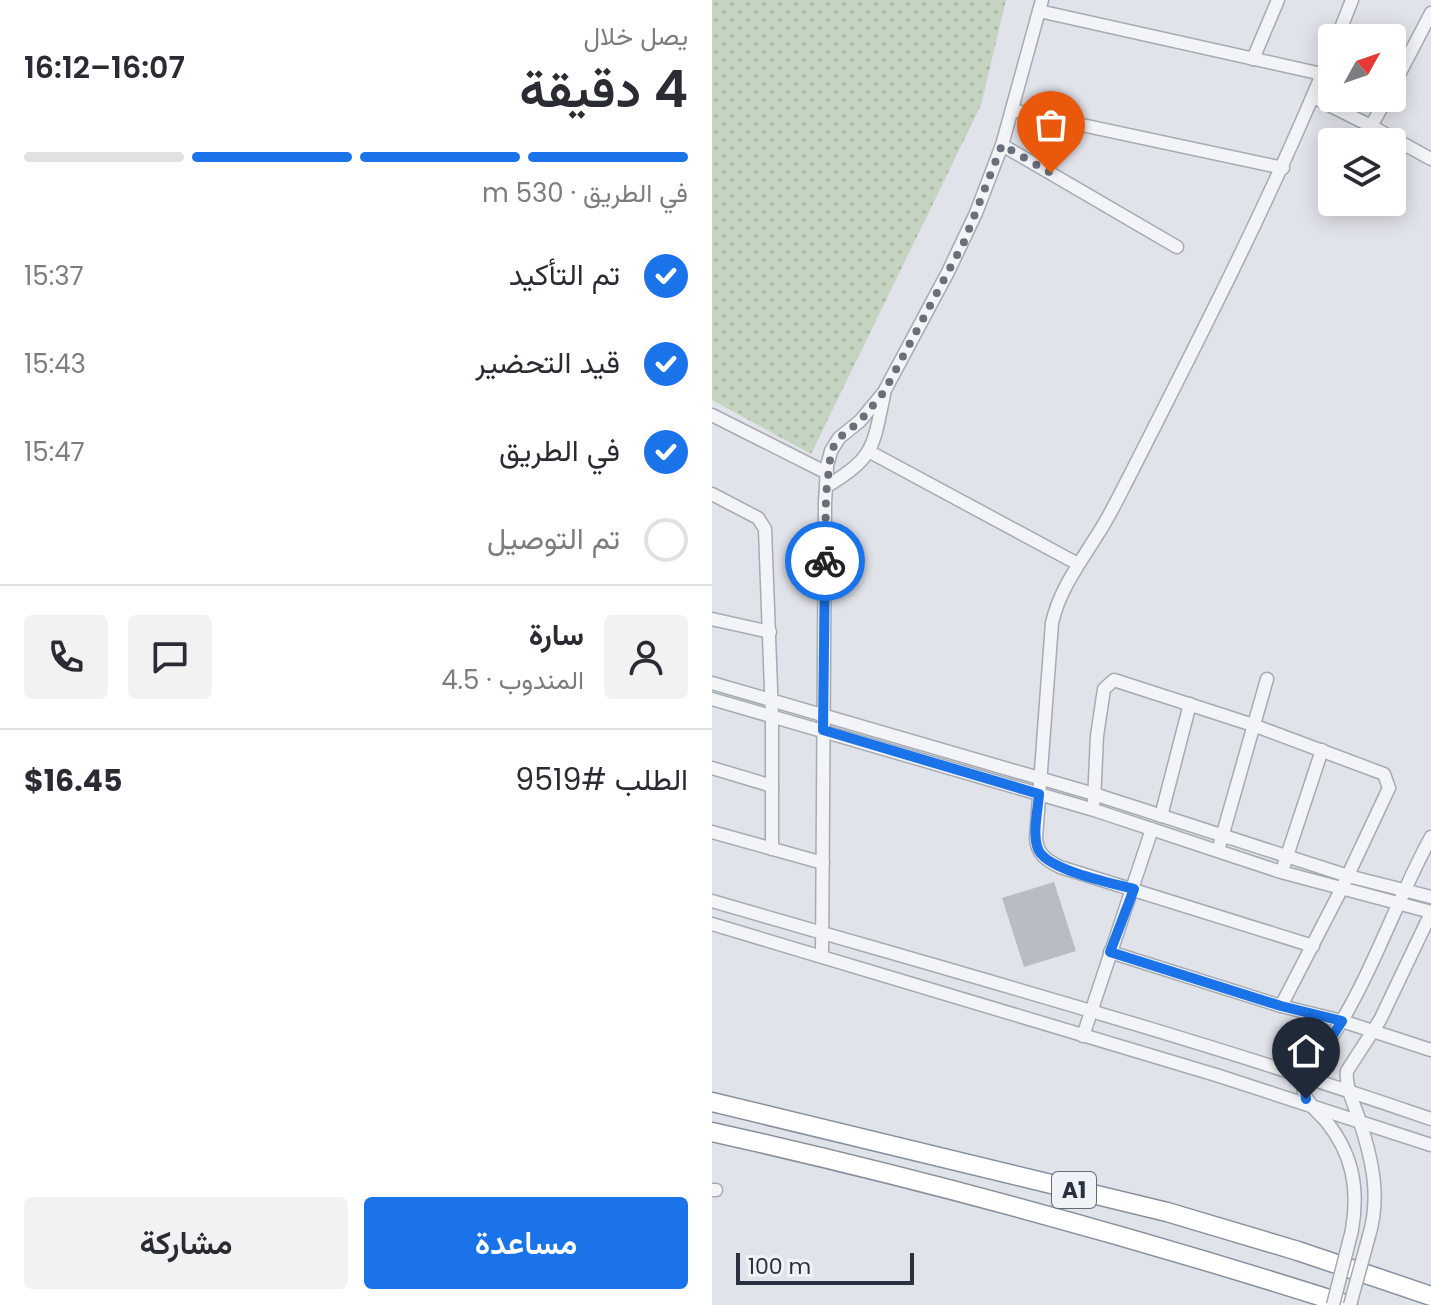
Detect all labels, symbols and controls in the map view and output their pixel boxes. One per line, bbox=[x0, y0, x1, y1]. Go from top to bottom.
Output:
text: يصل خلال bbox=[583, 18, 688, 54]
north arrow bbox=[1318, 24, 1406, 112]
map controls bbox=[1318, 24, 1406, 216]
text: 16:07–16:12 bbox=[24, 46, 185, 89]
text: 4 دقيقة bbox=[519, 52, 688, 125]
pin bbox=[1017, 91, 1085, 173]
icon: bag bbox=[1029, 103, 1073, 147]
button: layers bbox=[1318, 128, 1406, 216]
text: في الطريق · 530 m bbox=[482, 175, 688, 211]
text: تم التأكيد bbox=[509, 253, 620, 296]
icon: check bbox=[644, 254, 688, 298]
text: 15:37 bbox=[24, 258, 84, 294]
text: قيد التحضير bbox=[475, 341, 620, 384]
icon: check bbox=[644, 342, 688, 386]
text: 15:43 bbox=[24, 346, 86, 382]
text: في الطريق bbox=[499, 429, 620, 472]
icon: check bbox=[644, 430, 688, 474]
text: 15:47 bbox=[24, 434, 85, 470]
text: تم التوصيل bbox=[487, 517, 620, 560]
courier bbox=[785, 521, 865, 601]
icon: bike bbox=[803, 539, 847, 583]
text: سارة bbox=[529, 613, 584, 656]
button: phone bbox=[24, 615, 108, 699]
button: chat bbox=[128, 615, 212, 699]
button: person bbox=[604, 615, 688, 699]
text: المندوب · 4.5 bbox=[441, 662, 584, 698]
text: الطلب #9519 bbox=[515, 758, 688, 801]
text: $16.45 bbox=[24, 759, 122, 802]
pin bbox=[1272, 1017, 1340, 1099]
icon: home bbox=[1284, 1029, 1328, 1073]
road number: A1 bbox=[1052, 1172, 1096, 1208]
button: مشاركة bbox=[24, 1197, 348, 1289]
button: مساعدة bbox=[364, 1197, 688, 1289]
scale bar bbox=[736, 1249, 914, 1285]
text: 100 m bbox=[748, 1251, 811, 1282]

